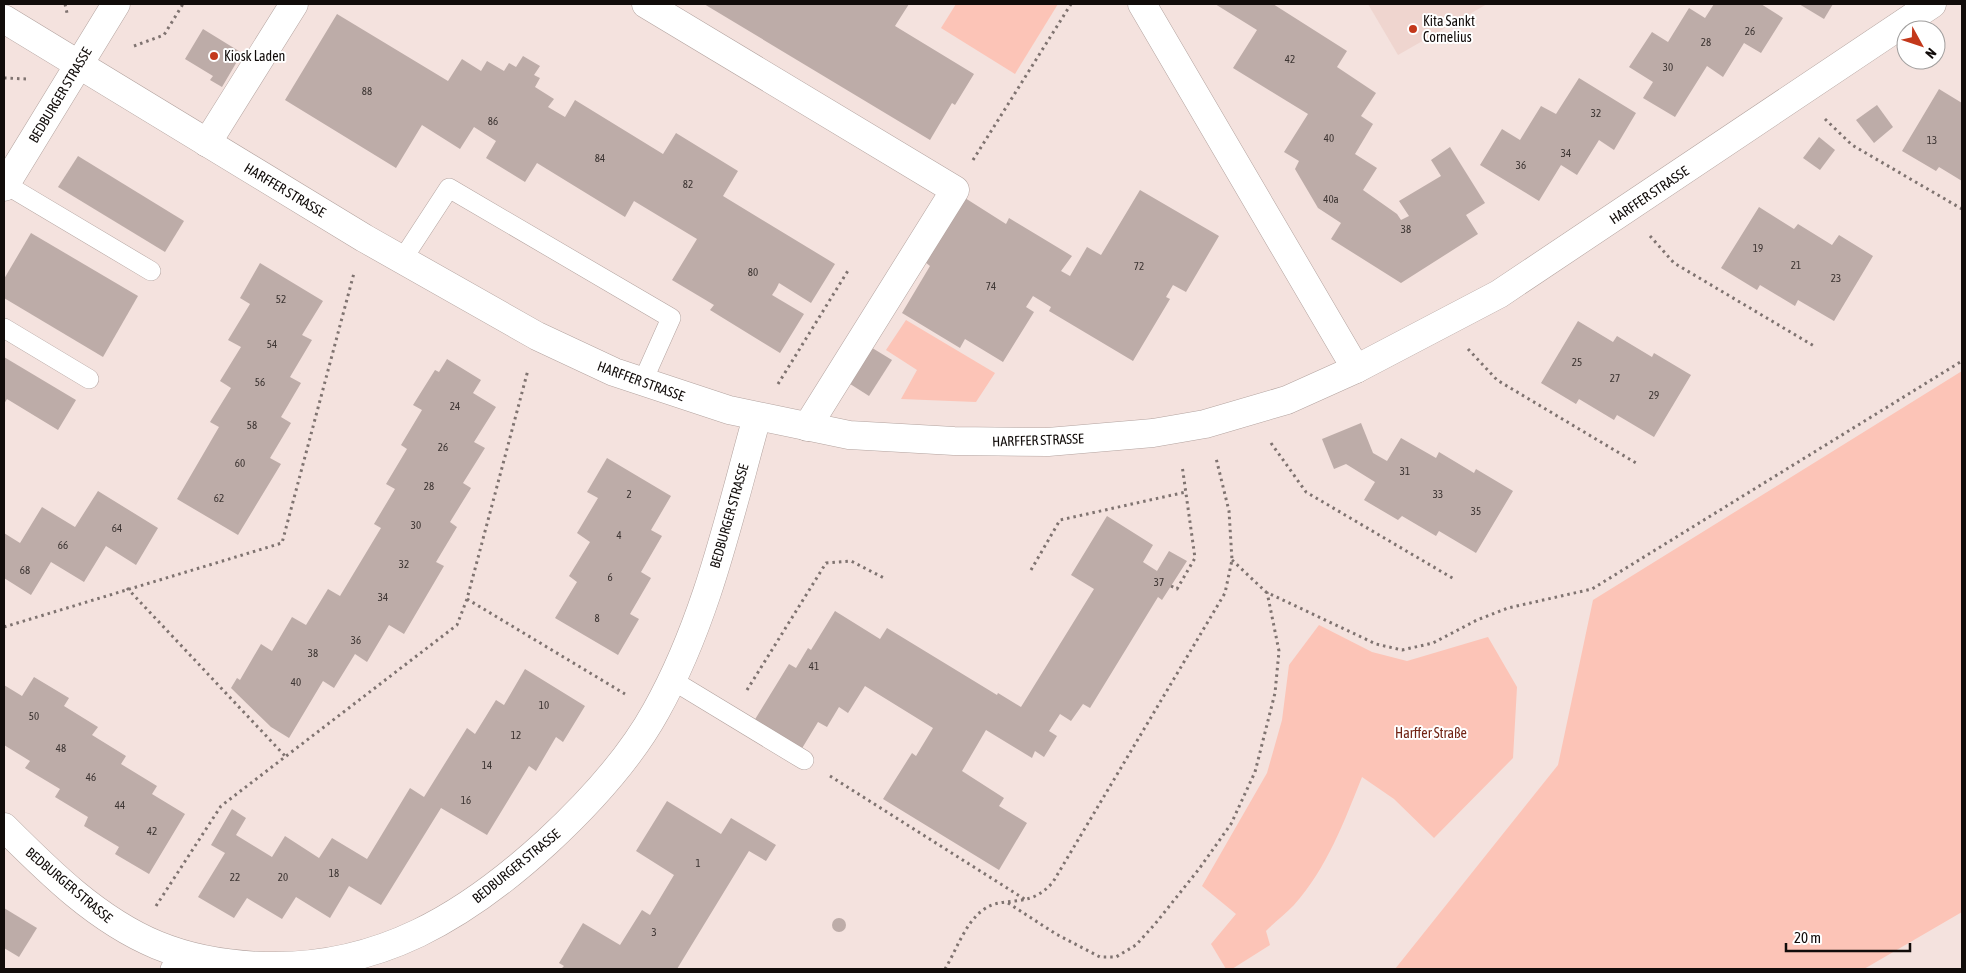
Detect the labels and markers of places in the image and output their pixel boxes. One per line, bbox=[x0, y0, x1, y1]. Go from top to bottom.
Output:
place label: Kita Sankt Cornelius bbox=[1423, 13, 1475, 45]
marker: Kita Sankt Cornelius bbox=[1407, 23, 1419, 35]
place label: Kiosk Laden bbox=[224, 48, 285, 64]
marker: Kiosk Laden bbox=[208, 50, 220, 62]

